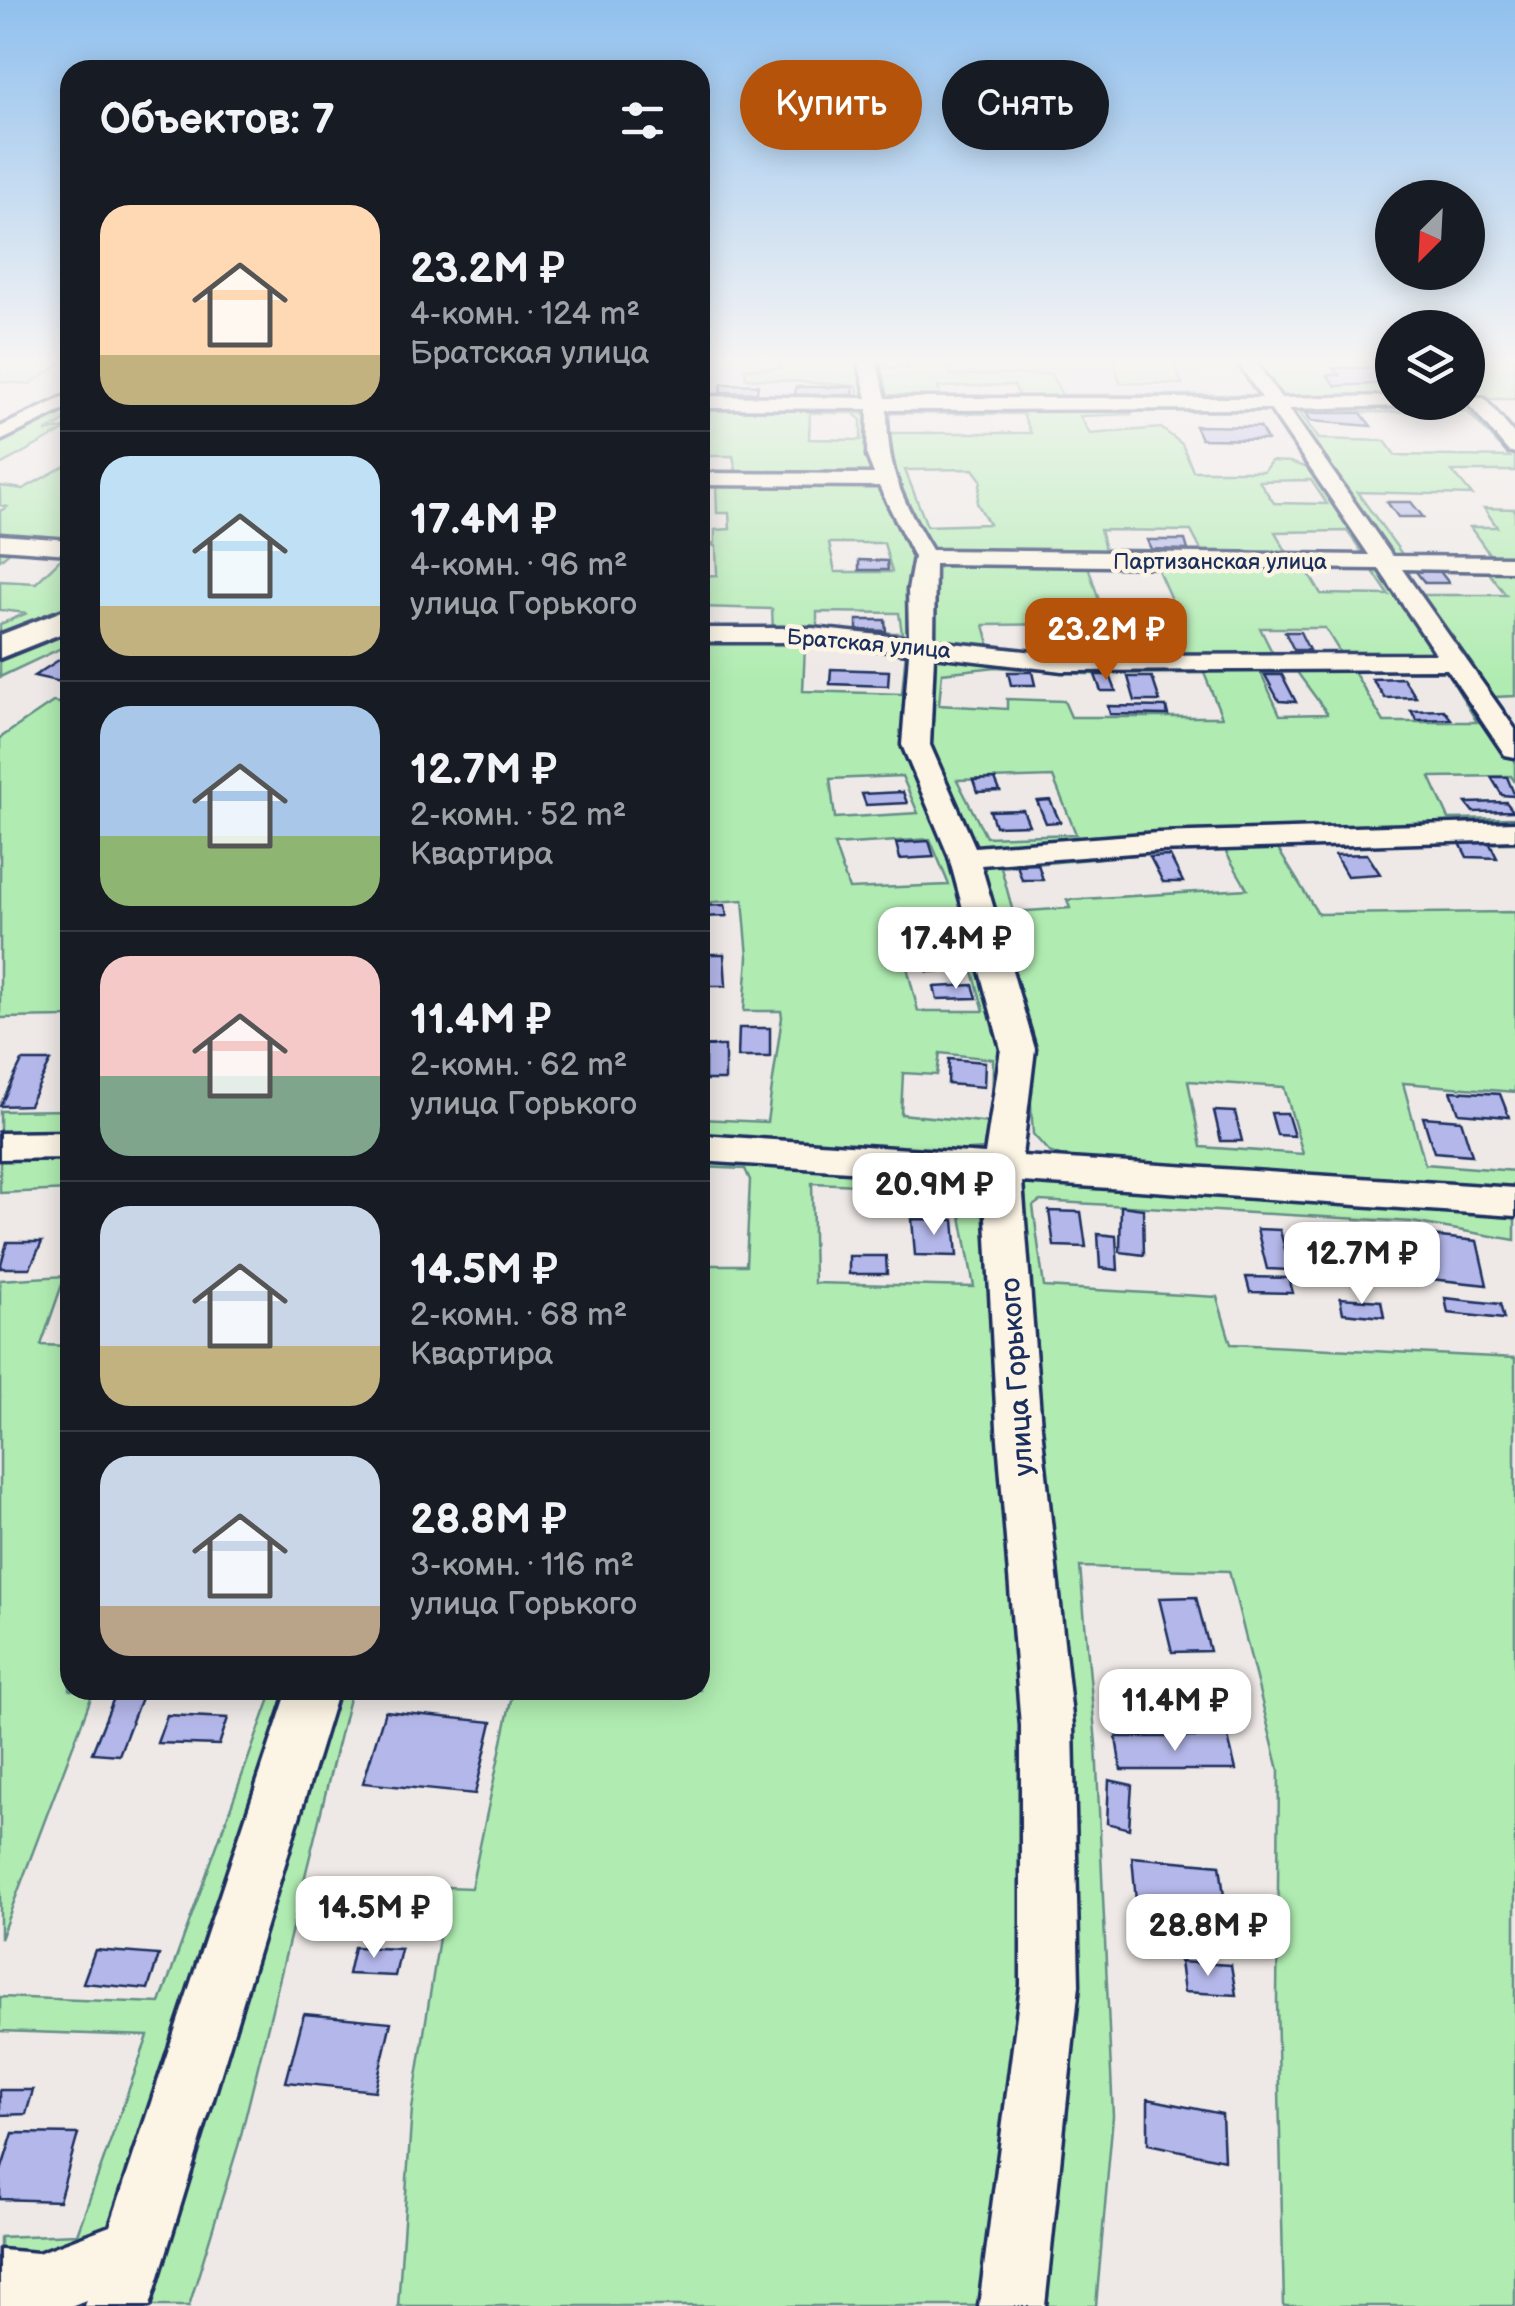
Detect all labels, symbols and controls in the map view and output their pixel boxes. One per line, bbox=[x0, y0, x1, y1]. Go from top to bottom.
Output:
chip: Купить bbox=[740, 60, 922, 150]
chip: Снять bbox=[942, 60, 1109, 150]
icon: filters bbox=[615, 93, 670, 148]
text: Объектов: 7 bbox=[100, 95, 335, 146]
north arrow bbox=[1375, 180, 1485, 290]
map controls bbox=[1375, 180, 1485, 420]
text: 23.2M ₽ bbox=[410, 244, 565, 295]
icon: home bbox=[180, 245, 300, 365]
text: 4-комн. · 124 m² bbox=[410, 295, 640, 334]
button: layers bbox=[1375, 310, 1485, 420]
text: Братская улица bbox=[410, 334, 649, 373]
text: 17.4M ₽ bbox=[410, 495, 557, 546]
icon: home bbox=[180, 496, 300, 616]
text: 4-комн. · 96 m² bbox=[410, 546, 628, 585]
street label: Партизанская улица bbox=[1113, 549, 1327, 576]
text: улица Горького bbox=[410, 585, 637, 624]
pin: 23.2M ₽ bbox=[1014, 598, 1198, 683]
text: 23.2M ₽ bbox=[1047, 611, 1165, 650]
street label: Братская улица bbox=[786, 624, 952, 665]
text: 12.7M ₽ bbox=[410, 745, 557, 796]
icon: home bbox=[180, 746, 300, 866]
text: 2-комн. · 52 m² bbox=[410, 796, 626, 835]
text: Квартира bbox=[410, 835, 553, 874]
pin: 17.4M ₽ bbox=[864, 907, 1048, 992]
text: 17.4M ₽ bbox=[900, 920, 1012, 959]
text: 11.4M ₽ bbox=[410, 995, 551, 1046]
icon: home bbox=[180, 996, 300, 1116]
text: 2-комн. · 62 m² bbox=[410, 1046, 627, 1085]
text: улица Горького bbox=[410, 1085, 637, 1124]
pin: 20.9M ₽ bbox=[842, 1153, 1026, 1238]
text: 20.9M ₽ bbox=[874, 1166, 994, 1205]
pin: 12.7M ₽ bbox=[1270, 1222, 1454, 1307]
text: 12.7M ₽ bbox=[1306, 1235, 1418, 1274]
text: 14.5M ₽ bbox=[410, 1245, 558, 1296]
icon: home bbox=[180, 1246, 300, 1366]
street label: улица Горького bbox=[994, 1277, 1041, 1477]
text: 2-комн. · 68 m² bbox=[410, 1296, 627, 1335]
text: Квартира bbox=[410, 1335, 553, 1374]
text: 28.8M ₽ bbox=[410, 1495, 567, 1546]
icon: home bbox=[180, 1496, 300, 1616]
text: 3-комн. · 116 m² bbox=[410, 1546, 634, 1585]
text: улица Горького bbox=[410, 1585, 637, 1624]
pin: 11.4M ₽ bbox=[1083, 1669, 1267, 1754]
text: 11.4M ₽ bbox=[1121, 1682, 1229, 1721]
pin: 14.5M ₽ bbox=[282, 1876, 466, 1961]
text: 14.5M ₽ bbox=[318, 1889, 430, 1928]
pin: 28.8M ₽ bbox=[1116, 1894, 1300, 1979]
text: 28.8M ₽ bbox=[1148, 1907, 1268, 1946]

